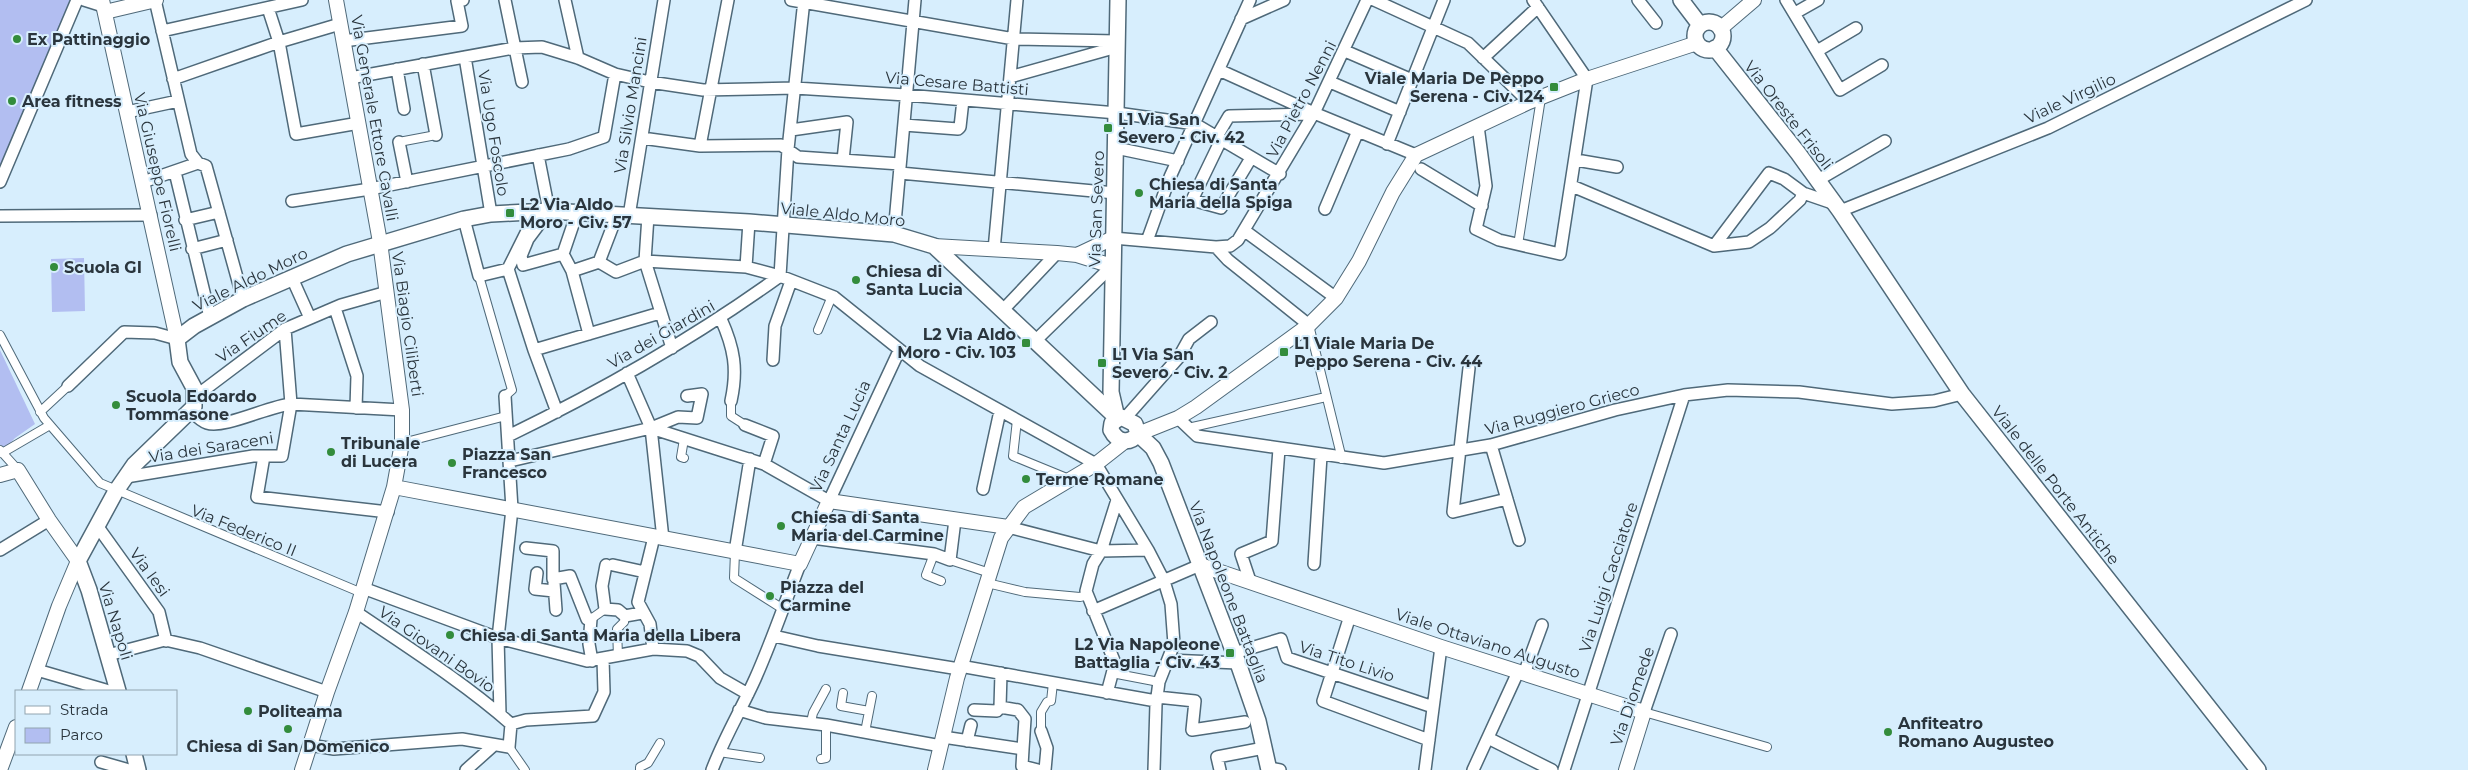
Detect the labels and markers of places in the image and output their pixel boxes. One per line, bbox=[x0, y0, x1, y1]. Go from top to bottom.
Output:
place label: Ex Pattinaggio bbox=[27, 30, 150, 49]
marker: Ex Pattinaggio bbox=[11, 33, 23, 45]
place label: Viale Maria De Peppo Serena - Civ. 124 bbox=[1364, 69, 1544, 106]
marker: Viale Maria De Peppo Serena - Civ. 124 bbox=[1548, 81, 1560, 93]
place label: Area fitness bbox=[21, 92, 122, 111]
marker: Area fitness bbox=[6, 95, 18, 107]
place label: L1 Via San Severo - Civ. 42 bbox=[1118, 110, 1245, 147]
marker: L1 Via San Severo - Civ. 42 bbox=[1102, 122, 1114, 134]
place label: Chiesa di Santa Maria della Spiga bbox=[1149, 175, 1293, 212]
marker: Chiesa di Santa Maria della Spiga bbox=[1133, 187, 1145, 199]
place label: L2 Via Aldo Moro - Civ. 57 bbox=[520, 195, 632, 232]
marker: L2 Via Aldo Moro - Civ. 57 bbox=[504, 207, 516, 219]
place label: Scuola GI bbox=[64, 258, 142, 277]
marker: Scuola GI bbox=[48, 261, 60, 273]
place label: Chiesa di Santa Lucia bbox=[866, 262, 963, 299]
marker: Chiesa di Santa Lucia bbox=[850, 274, 862, 286]
place label: L2 Via Aldo Moro - Civ. 103 bbox=[897, 325, 1016, 362]
place label: L1 Viale Maria De Peppo Serena - Civ. 44 bbox=[1294, 334, 1482, 371]
marker: L2 Via Aldo Moro - Civ. 103 bbox=[1020, 337, 1032, 349]
place label: L1 Via San Severo - Civ. 2 bbox=[1112, 345, 1228, 382]
marker: L1 Viale Maria De Peppo Serena - Civ. 44 bbox=[1278, 346, 1290, 358]
marker: L1 Via San Severo - Civ. 2 bbox=[1096, 357, 1108, 369]
place label: Scuola Edoardo Tommasone bbox=[126, 387, 257, 424]
marker: Scuola Edoardo Tommasone bbox=[110, 399, 122, 411]
place label: Tribunale di Lucera bbox=[341, 434, 420, 471]
place label: Piazza San Francesco bbox=[462, 445, 551, 482]
marker: Tribunale di Lucera bbox=[325, 446, 337, 458]
marker: Piazza San Francesco bbox=[446, 457, 458, 469]
place label: Terme Romane bbox=[1036, 470, 1164, 489]
marker: Terme Romane bbox=[1020, 473, 1032, 485]
place label: Chiesa di Santa Maria del Carmine bbox=[791, 508, 944, 545]
marker: Chiesa di Santa Maria del Carmine bbox=[775, 520, 787, 532]
place label: Piazza del Carmine bbox=[780, 578, 864, 615]
marker: Piazza del Carmine bbox=[764, 590, 776, 602]
place label: Chiesa di Santa Maria della Libera bbox=[460, 626, 741, 645]
marker: Chiesa di Santa Maria della Libera bbox=[444, 629, 456, 641]
place label: L2 Via Napoleone Battaglia - Civ. 43 bbox=[1074, 635, 1220, 672]
marker: L2 Via Napoleone Battaglia - Civ. 43 bbox=[1224, 647, 1236, 659]
place label: Politeama bbox=[258, 702, 343, 721]
marker: Politeama bbox=[242, 705, 254, 717]
place label: Anfiteatro Romano Augusteo bbox=[1897, 714, 2054, 751]
marker: Chiesa di San Domenico bbox=[282, 723, 294, 735]
marker: Anfiteatro Romano Augusteo bbox=[1882, 726, 1894, 738]
place label: Chiesa di San Domenico bbox=[187, 737, 389, 756]

